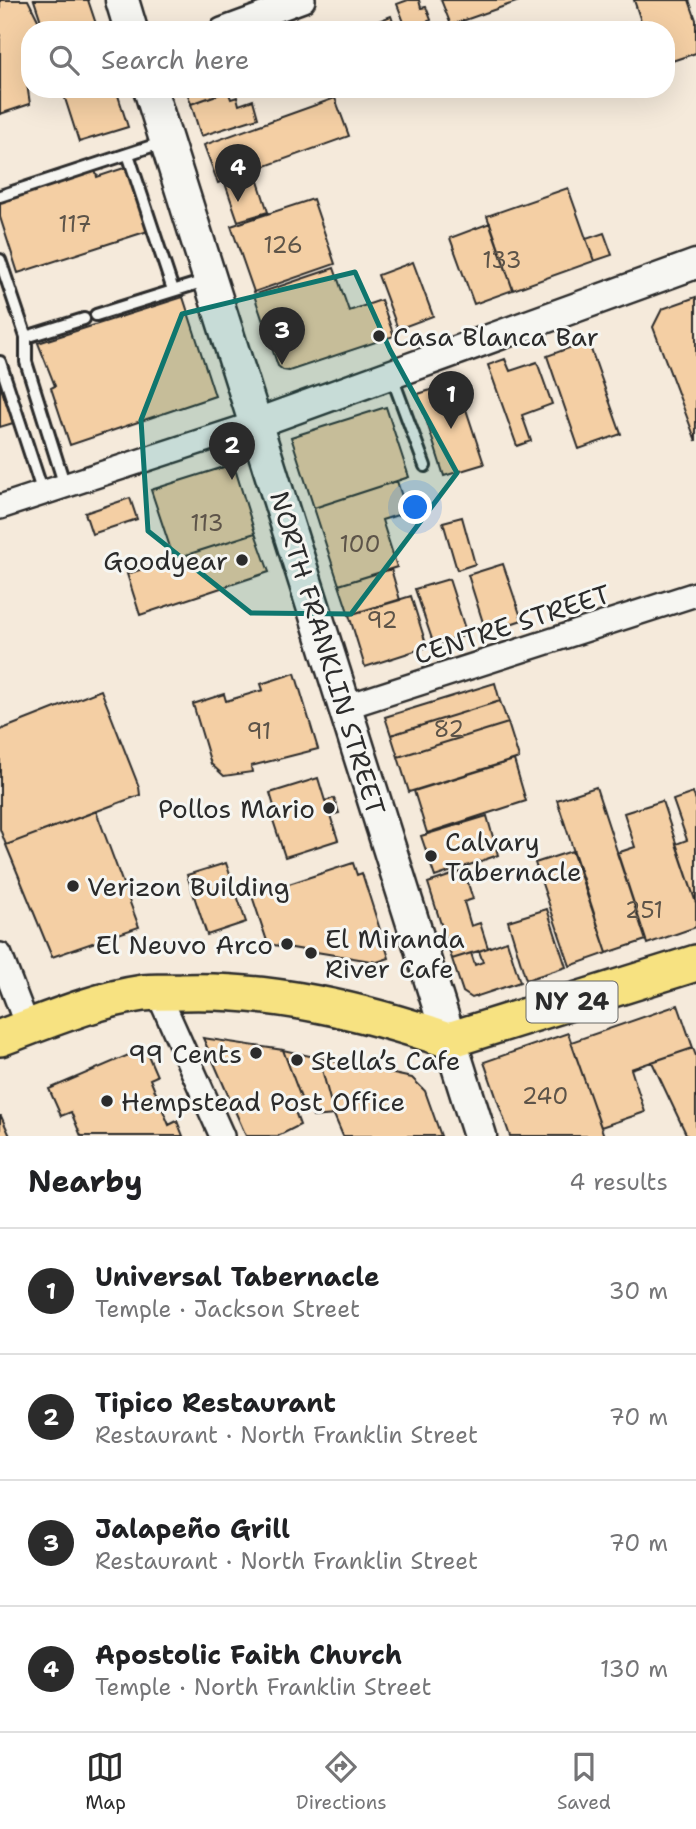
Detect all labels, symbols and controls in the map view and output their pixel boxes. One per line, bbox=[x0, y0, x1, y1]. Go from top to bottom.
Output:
search box bbox=[21, 21, 675, 98]
icon: search bbox=[45, 41, 83, 79]
text: Search here bbox=[101, 42, 250, 77]
pin: 4 bbox=[215, 144, 261, 202]
house number: 117 bbox=[58, 209, 92, 239]
house number: 126 bbox=[263, 230, 303, 260]
house number: 133 bbox=[482, 245, 522, 275]
pin: 3 bbox=[259, 307, 305, 365]
place label: Casa Blanca Bar bbox=[393, 319, 599, 354]
marker: Casa Blanca Bar bbox=[371, 328, 387, 344]
pin: 1 bbox=[428, 371, 474, 429]
pin: 2 bbox=[209, 422, 255, 480]
street label: NORTH FRANKLIN STREET bbox=[262, 487, 394, 819]
your location bbox=[398, 490, 432, 524]
house number: 113 bbox=[190, 508, 224, 538]
house number: 100 bbox=[339, 529, 381, 559]
place label: Goodyear bbox=[103, 543, 228, 578]
marker: Goodyear bbox=[234, 552, 250, 568]
street label: CENTRE STREET bbox=[409, 576, 615, 672]
house number: 92 bbox=[366, 605, 398, 635]
house number: 82 bbox=[434, 714, 464, 744]
house number: 91 bbox=[247, 716, 271, 746]
place label: Pollos Mario bbox=[158, 791, 315, 826]
marker: Pollos Mario bbox=[321, 800, 337, 816]
place label: Calvary Tabernacle bbox=[445, 824, 582, 889]
marker: Calvary Tabernacle bbox=[423, 848, 439, 864]
place label: Verizon Building bbox=[87, 869, 290, 904]
marker: Verizon Building bbox=[65, 878, 81, 894]
house number: 251 bbox=[625, 895, 663, 925]
place label: El Miranda River Cafe bbox=[325, 921, 465, 986]
place label: El Neuvo Arco bbox=[96, 927, 273, 962]
marker: El Neuvo Arco bbox=[279, 936, 295, 952]
marker: El Miranda River Cafe bbox=[303, 945, 319, 961]
road number: NY 24 bbox=[526, 982, 618, 1022]
place label: 99 Cents bbox=[128, 1036, 242, 1071]
place label: Stella’s Cafe bbox=[311, 1043, 460, 1078]
marker: 99 Cents bbox=[248, 1045, 264, 1061]
marker: Stella’s Cafe bbox=[289, 1052, 305, 1068]
house number: 240 bbox=[522, 1081, 568, 1111]
place label: Hempstead Post Office bbox=[121, 1084, 405, 1119]
marker: Hempstead Post Office bbox=[99, 1093, 115, 1109]
text: Nearby bbox=[28, 1161, 143, 1202]
text: 4 results bbox=[569, 1167, 668, 1197]
text: Universal Tabernacle bbox=[95, 1259, 380, 1294]
text: 1 bbox=[46, 1276, 56, 1306]
text: 30 m bbox=[609, 1276, 668, 1306]
text: Temple · Jackson Street bbox=[95, 1294, 360, 1324]
text: Tipico Restaurant bbox=[95, 1385, 336, 1420]
text: 2 bbox=[43, 1402, 59, 1432]
text: 70 m bbox=[609, 1402, 668, 1432]
text: Restaurant · North Franklin Street bbox=[95, 1420, 478, 1450]
text: Jalapeño Grill bbox=[95, 1511, 290, 1546]
text: 3 bbox=[43, 1528, 59, 1558]
text: 70 m bbox=[609, 1528, 668, 1558]
text: Restaurant · North Franklin Street bbox=[95, 1546, 478, 1576]
text: Apostolic Faith Church bbox=[95, 1637, 402, 1672]
text: 4 bbox=[43, 1654, 59, 1684]
text: 130 m bbox=[600, 1654, 668, 1684]
text: Temple · North Franklin Street bbox=[95, 1672, 432, 1702]
tab: Map bbox=[85, 1748, 126, 1815]
tab: Directions bbox=[296, 1748, 387, 1815]
tab: Saved bbox=[557, 1748, 611, 1815]

